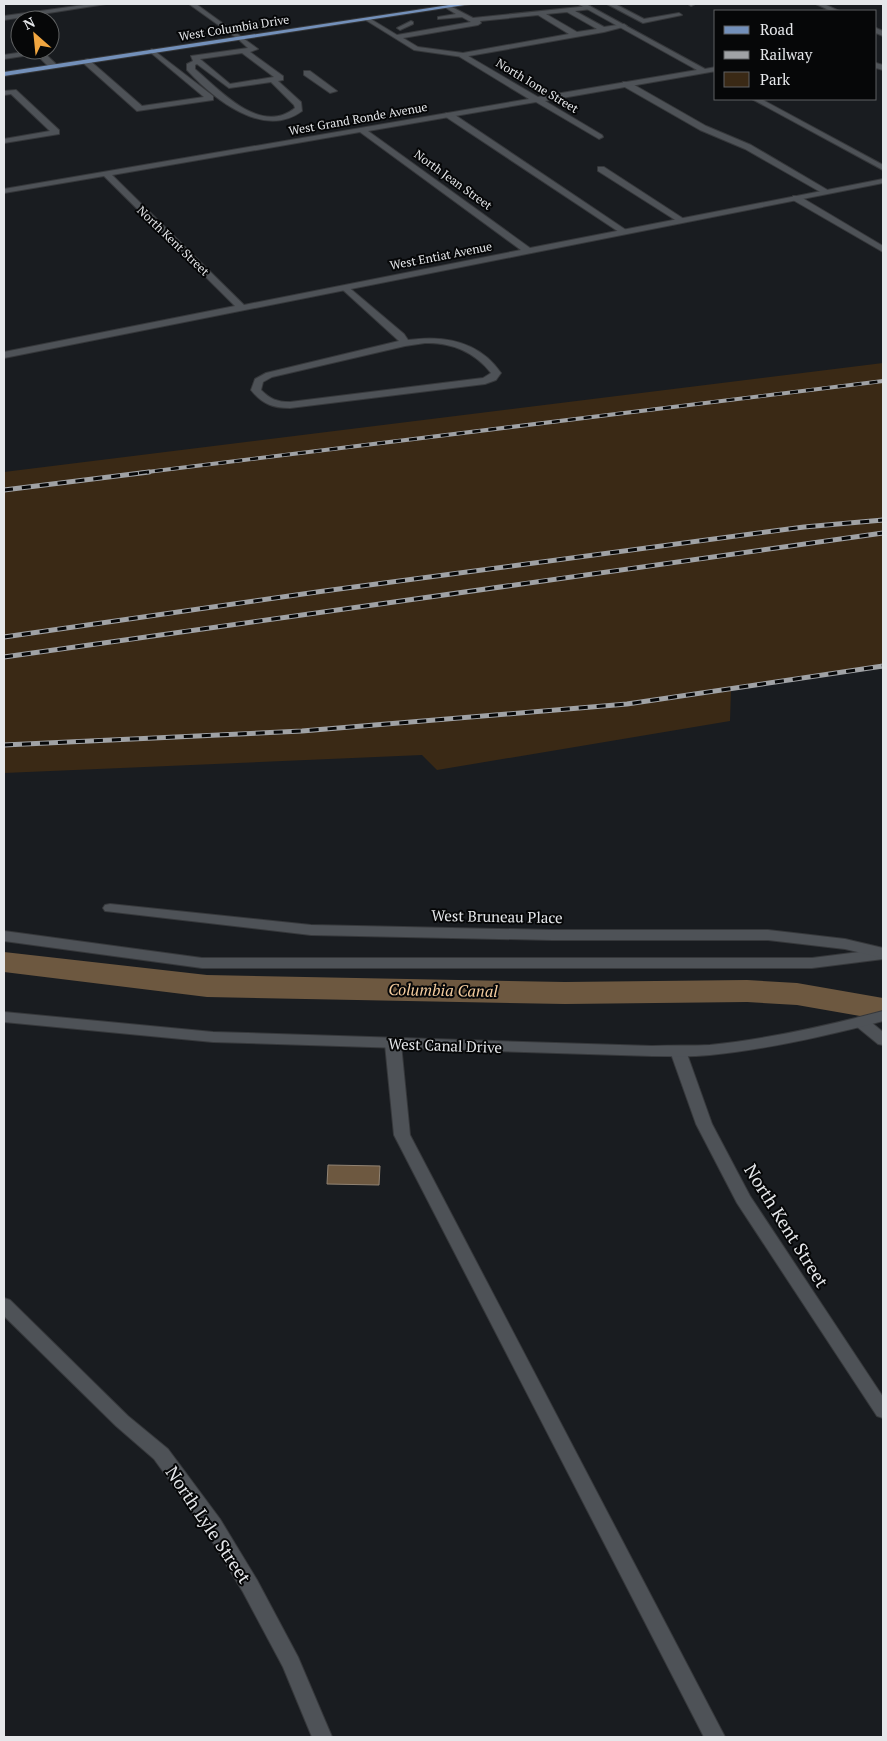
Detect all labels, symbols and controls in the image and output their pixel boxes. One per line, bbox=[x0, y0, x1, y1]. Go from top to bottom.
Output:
north arrow bbox=[10, 10, 60, 60]
legend bbox=[714, 10, 877, 100]
street label: West Columbia Drive bbox=[178, 11, 290, 44]
text: N bbox=[20, 12, 38, 34]
text: Road bbox=[760, 19, 793, 39]
text: Railway bbox=[760, 44, 813, 64]
street label: North Ione Street bbox=[493, 55, 582, 116]
text: Park bbox=[760, 69, 790, 89]
street label: West Grand Ronde Avenue bbox=[287, 99, 428, 138]
street label: North Jean Street bbox=[411, 146, 496, 213]
street label: North Kent Street bbox=[134, 203, 213, 279]
street label: West Entiat Avenue bbox=[389, 238, 493, 273]
street label: West Bruneau Place bbox=[431, 905, 563, 927]
water label: Columbia Canal bbox=[388, 978, 498, 1002]
street label: West Canal Drive bbox=[388, 1033, 502, 1057]
street label: North Kent Street bbox=[739, 1159, 835, 1292]
street label: North Lyle Street bbox=[161, 1461, 257, 1588]

